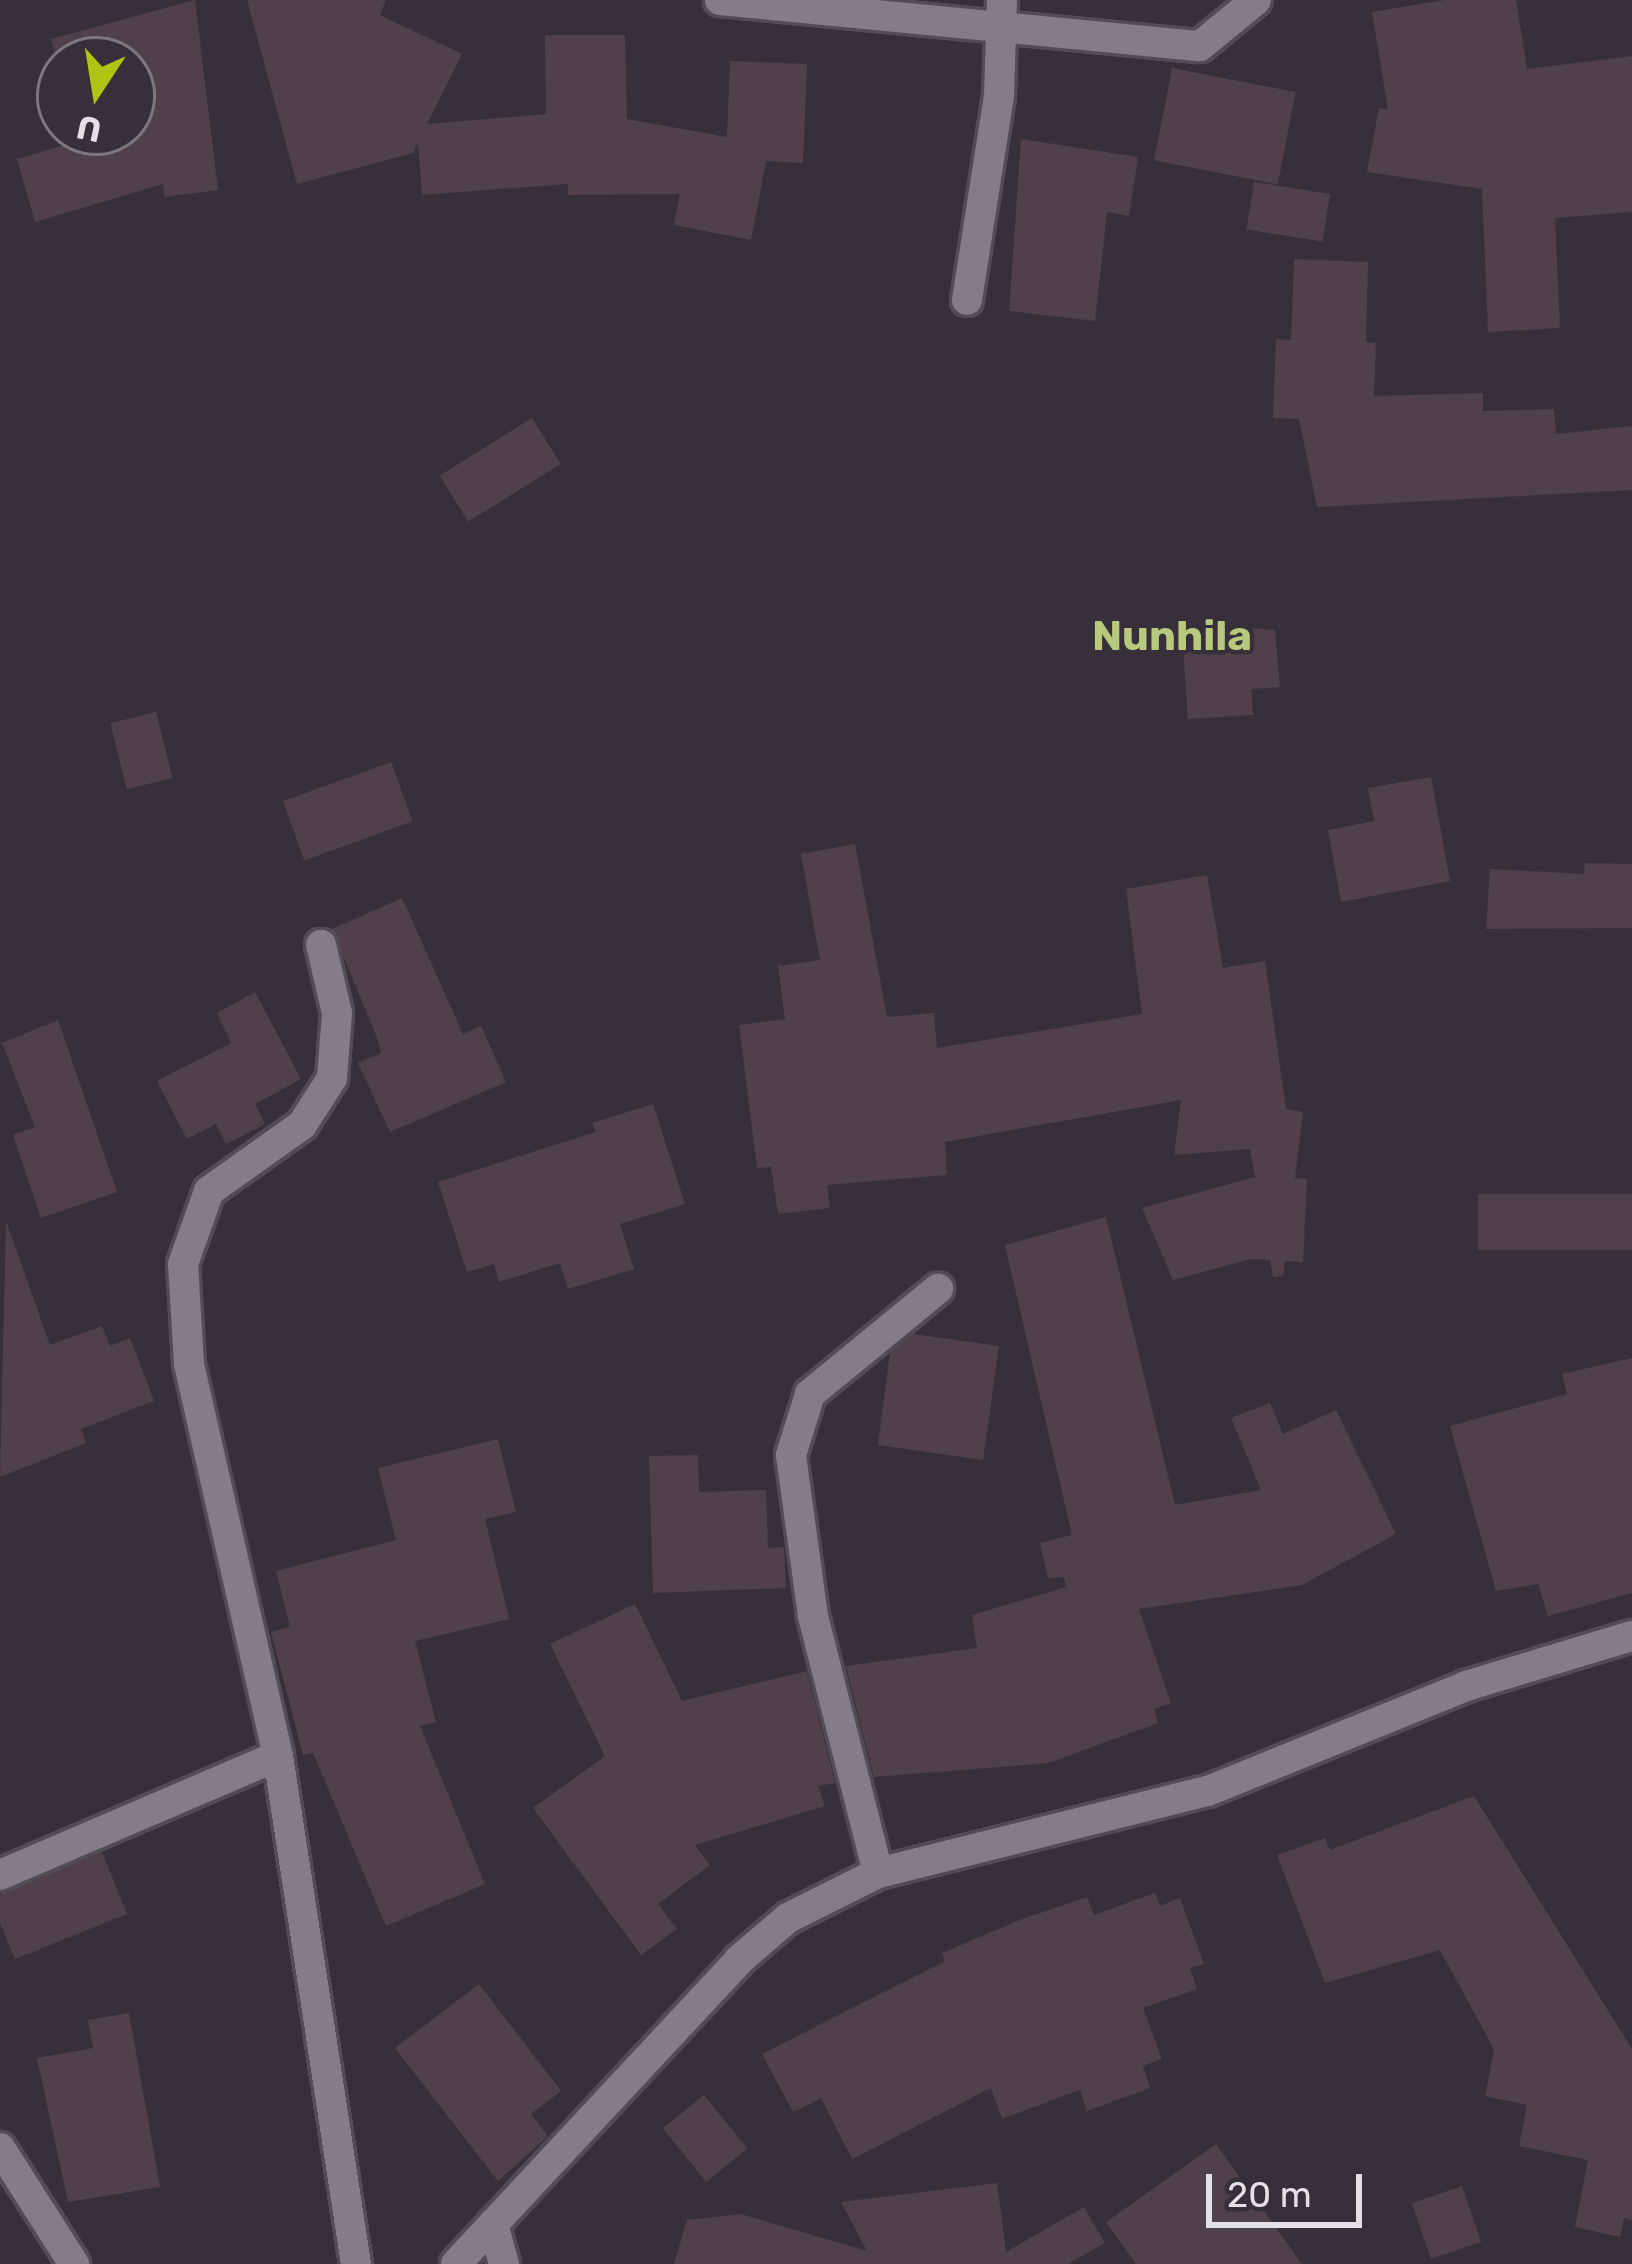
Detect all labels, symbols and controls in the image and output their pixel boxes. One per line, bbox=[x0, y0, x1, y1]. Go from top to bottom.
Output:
north arrow bbox=[36, 36, 156, 156]
text: U bbox=[73, 107, 105, 150]
district label: Nunhila bbox=[1092, 611, 1252, 661]
scale bar bbox=[1212, 2150, 1368, 2224]
text: 20 m bbox=[1227, 2173, 1312, 2216]

